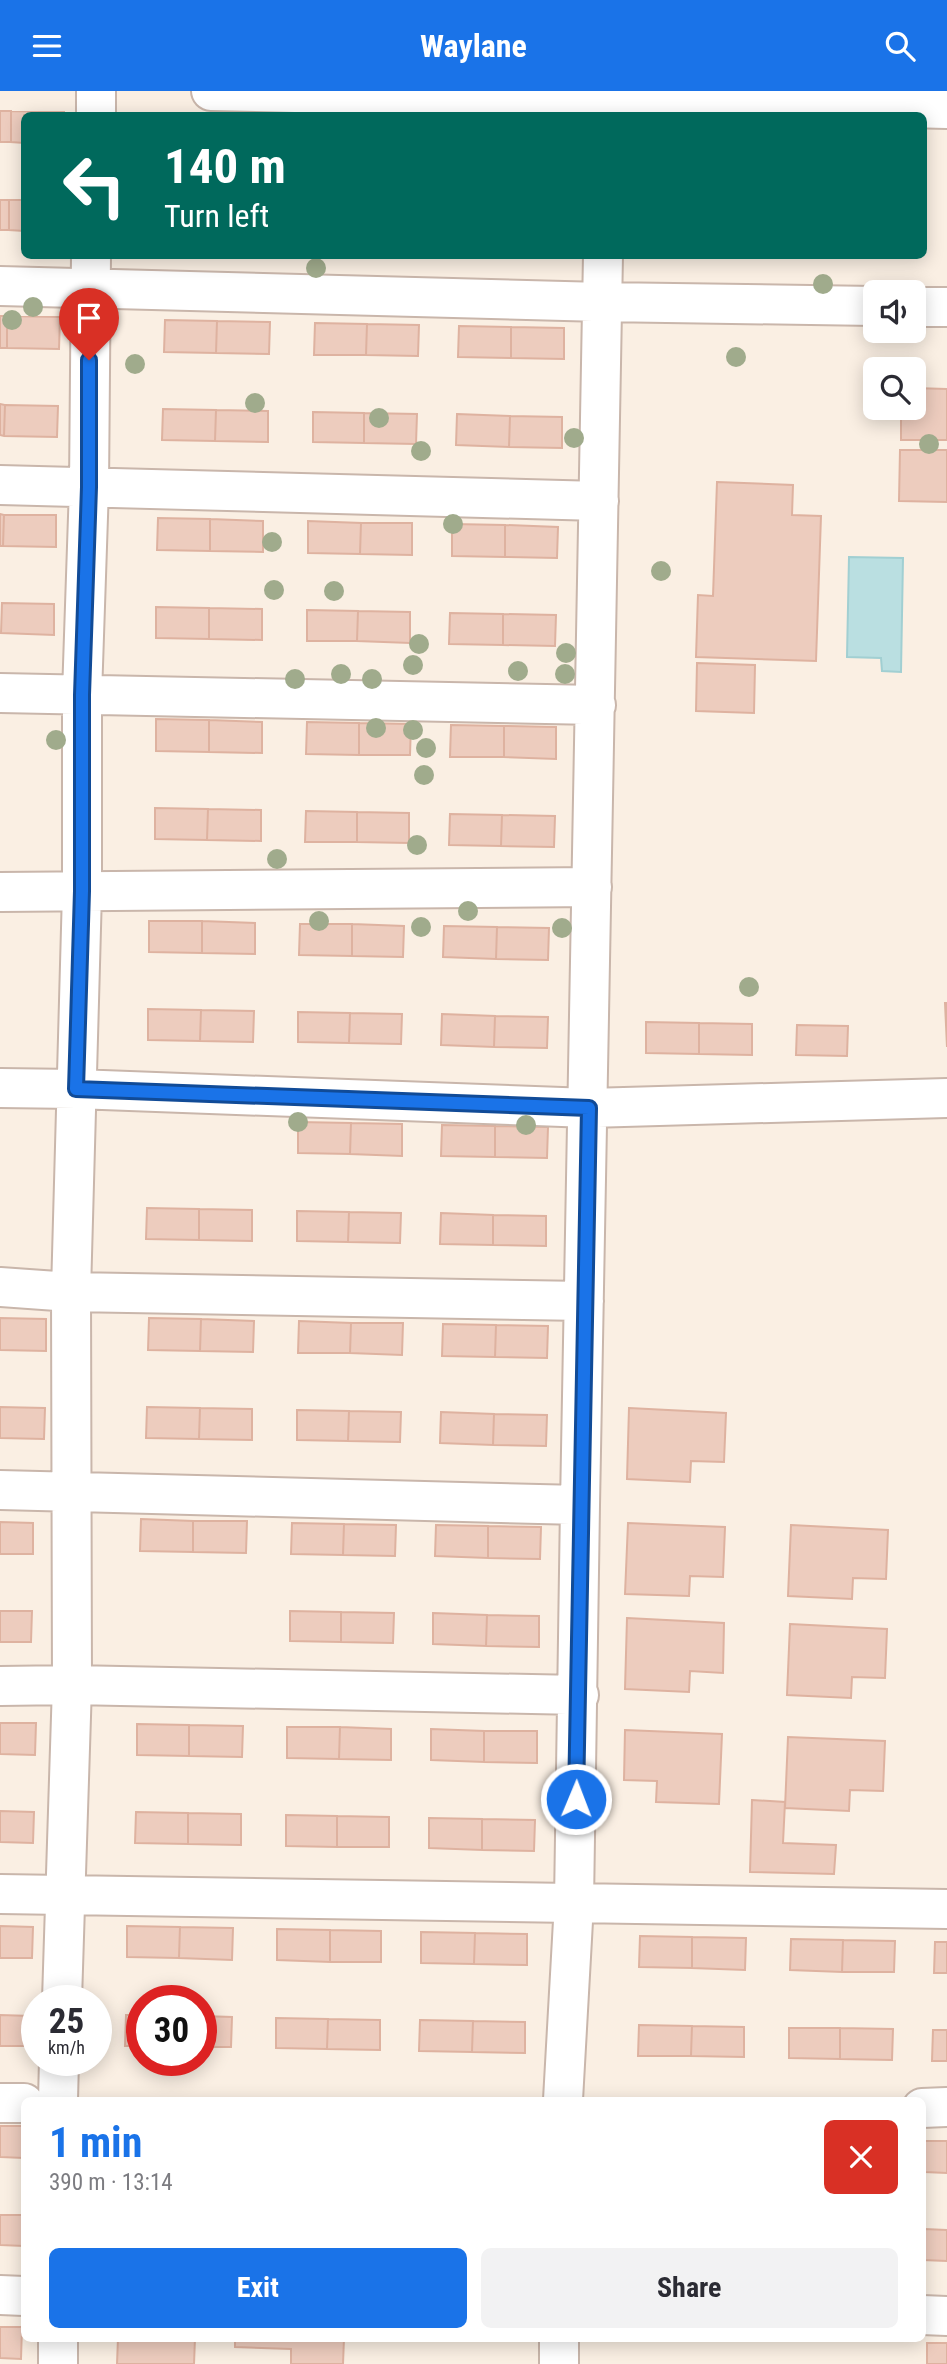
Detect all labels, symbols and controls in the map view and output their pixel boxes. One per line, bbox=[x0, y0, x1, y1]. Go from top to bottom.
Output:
icon: menu bbox=[28, 27, 66, 65]
text: Waylane bbox=[420, 27, 527, 65]
icon: search bbox=[881, 27, 919, 65]
text: 140 m bbox=[164, 138, 286, 195]
icon: left bbox=[49, 140, 140, 231]
text: Turn left bbox=[164, 197, 269, 235]
map controls bbox=[863, 280, 926, 420]
button: sound bbox=[863, 280, 926, 343]
pin bbox=[59, 288, 119, 360]
icon: arrive bbox=[70, 299, 108, 337]
button: search bbox=[863, 357, 926, 420]
position arrow bbox=[539, 1762, 613, 1836]
speed limit sign: 30 bbox=[126, 1985, 217, 2076]
text: 25 bbox=[49, 2001, 84, 2042]
text: km/h bbox=[48, 2037, 85, 2058]
text: 1 min bbox=[49, 2118, 142, 2167]
button: close bbox=[824, 2120, 898, 2194]
text: 390 m · 13:14 bbox=[49, 2169, 173, 2196]
button: Exit bbox=[49, 2248, 467, 2328]
button: Share bbox=[481, 2248, 898, 2328]

